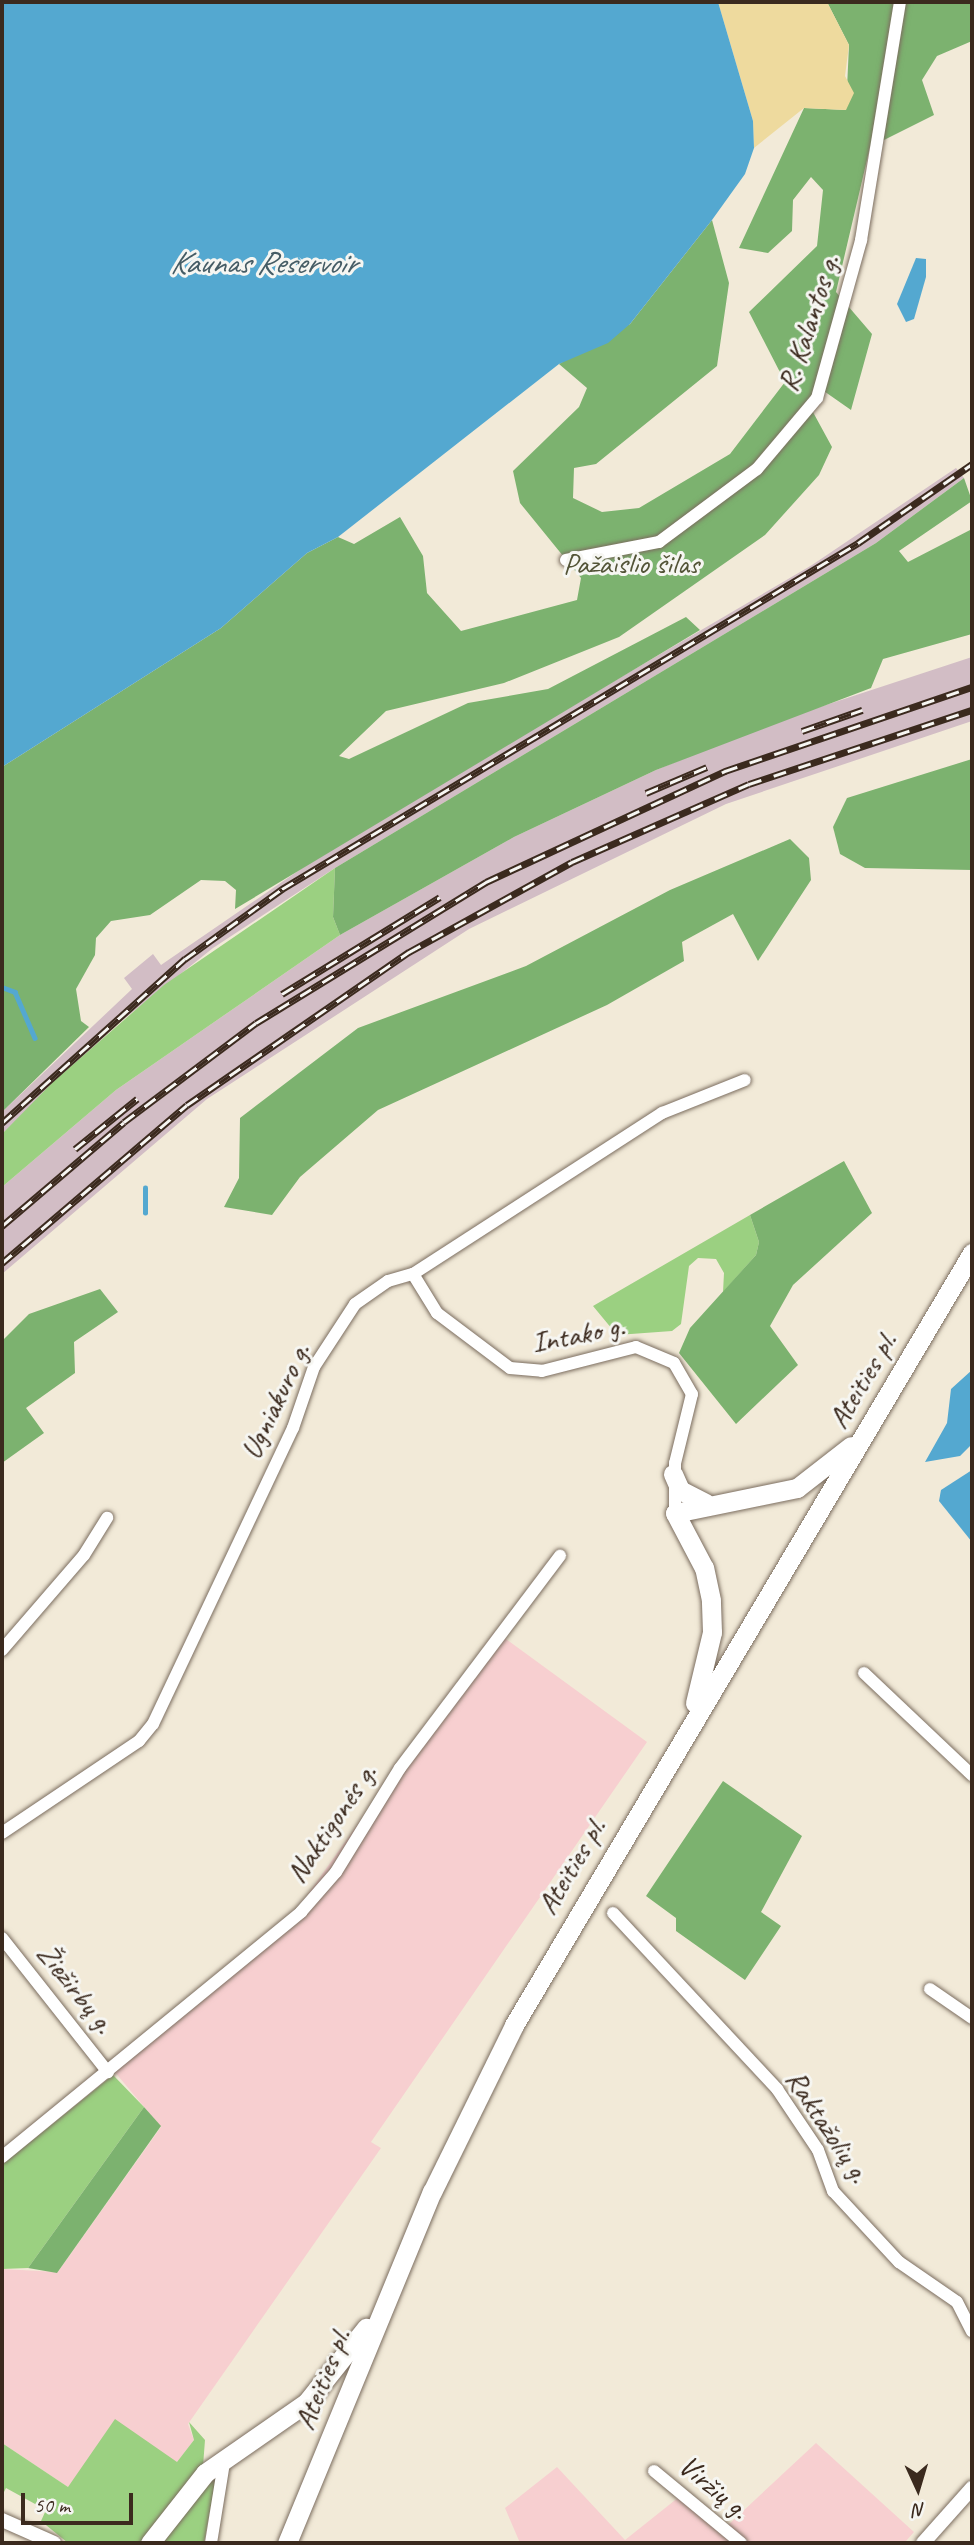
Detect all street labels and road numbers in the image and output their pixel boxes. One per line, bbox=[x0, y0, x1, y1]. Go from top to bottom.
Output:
street label: R. Kalantos g. bbox=[769, 250, 847, 396]
street label: Intako g. bbox=[529, 1307, 627, 1361]
street label: Ateities pl. bbox=[819, 1326, 905, 1434]
street label: Ugniakuro g. bbox=[233, 1337, 317, 1465]
street label: Naktigonės g. bbox=[278, 1757, 384, 1889]
street label: Ateities pl. bbox=[528, 1812, 614, 1920]
street label: Žiežirbų g. bbox=[30, 1936, 122, 2040]
street label: Raktažolių g. bbox=[778, 2063, 878, 2189]
street label: Ateities pl. bbox=[286, 2323, 358, 2435]
street label: Viržių g. bbox=[671, 2447, 757, 2527]

